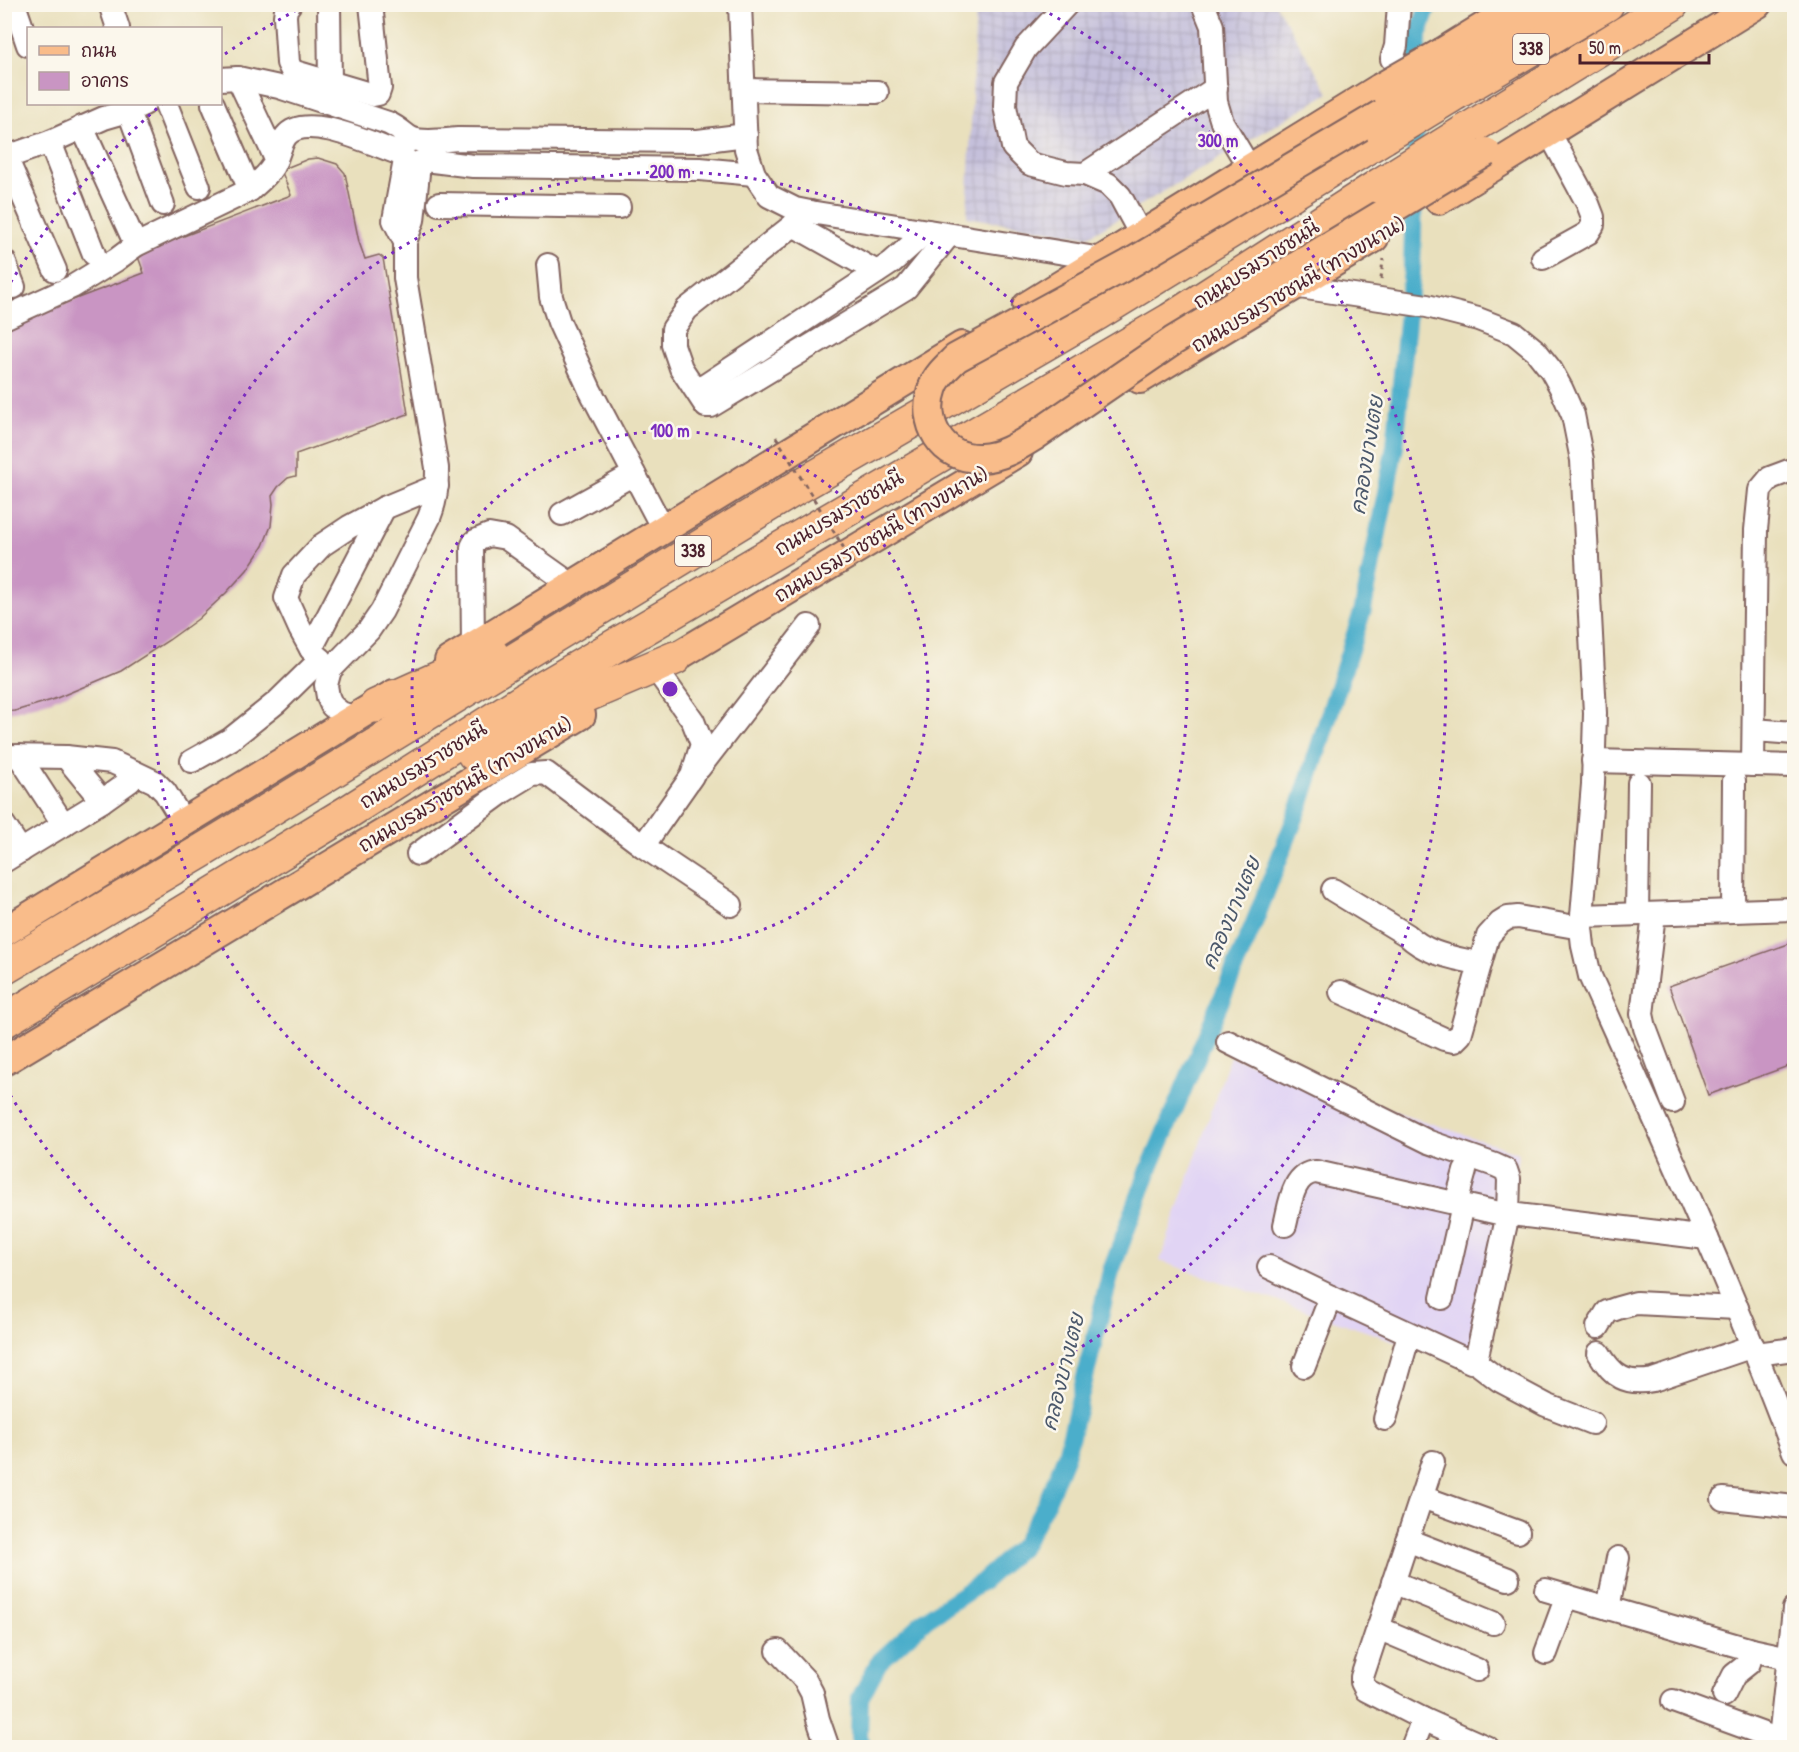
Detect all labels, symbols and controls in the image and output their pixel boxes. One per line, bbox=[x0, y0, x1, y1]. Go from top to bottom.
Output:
legend bbox=[27, 27, 222, 105]
scale bar bbox=[1580, 27, 1709, 65]
road number: 338 bbox=[1513, 34, 1549, 64]
text: 50 m bbox=[1589, 35, 1621, 60]
text: ถนน bbox=[81, 38, 116, 63]
text: อาคาร bbox=[81, 68, 129, 93]
text: 300 m bbox=[1198, 128, 1238, 153]
text: 200 m bbox=[650, 159, 690, 184]
street label: ถนนบรมราชชนนี (ทางขนาน) bbox=[1186, 209, 1410, 358]
street label: ถนนบรมราชชนนี bbox=[1187, 212, 1325, 315]
water label: คลองบางเตย bbox=[1343, 391, 1391, 516]
text: 100 m bbox=[650, 418, 690, 443]
street label: ถนนบรมราชชนนี (ทางขนาน) bbox=[769, 459, 993, 608]
street label: ถนนบรมราชชนนี bbox=[769, 463, 909, 562]
road number: 338 bbox=[675, 536, 711, 566]
centre of rings bbox=[660, 679, 680, 699]
street label: ถนนบรมราชชนนี (ทางขนาน) bbox=[353, 709, 577, 858]
street label: ถนนบรมราชชนนี bbox=[354, 714, 492, 815]
water label: คลองบางเตย bbox=[1194, 850, 1268, 974]
water label: คลองบางเตย bbox=[1034, 1308, 1092, 1433]

